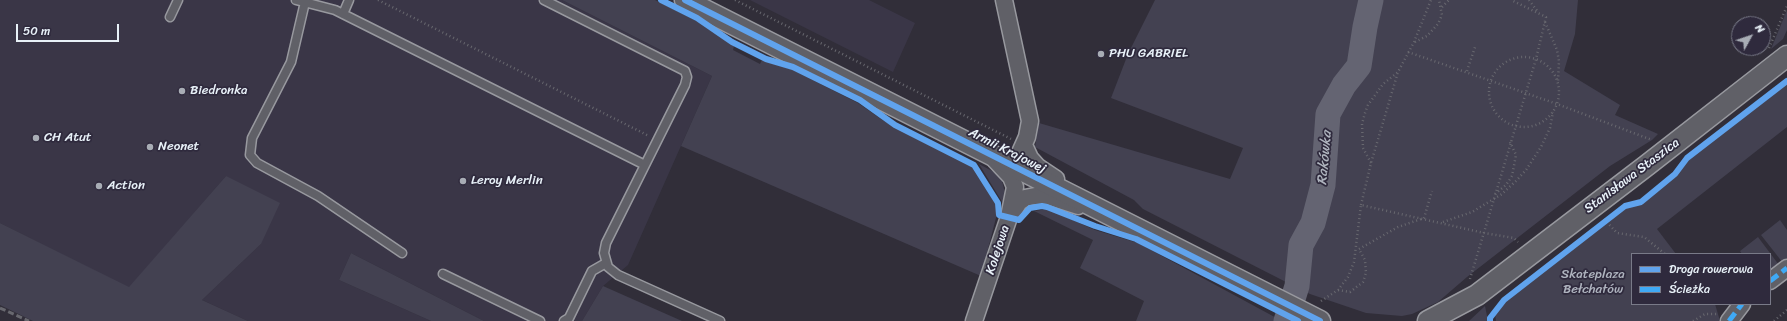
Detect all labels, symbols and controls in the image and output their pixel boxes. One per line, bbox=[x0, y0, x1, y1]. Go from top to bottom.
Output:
scale bar bbox=[18, 16, 121, 42]
north arrow bbox=[1731, 16, 1771, 56]
text: 50 m bbox=[23, 20, 50, 42]
text: N bbox=[1750, 20, 1770, 38]
place label: PHU GABRIEL bbox=[1109, 46, 1188, 62]
marker: PHU GABRIEL bbox=[1096, 49, 1106, 59]
place label: Biedronka bbox=[190, 83, 248, 99]
marker: Biedronka bbox=[177, 86, 187, 96]
street label: Armii Krajowej bbox=[966, 125, 1048, 177]
place label: CH Atut bbox=[44, 130, 92, 146]
water label: Rakówka bbox=[1314, 130, 1336, 186]
marker: CH Atut bbox=[31, 133, 41, 143]
street label: Stanisława Staszica bbox=[1581, 135, 1683, 217]
place label: Neonet bbox=[158, 139, 199, 155]
marker: Neonet bbox=[145, 142, 155, 152]
place label: Leroy Merlin bbox=[471, 173, 543, 189]
marker: Leroy Merlin bbox=[458, 176, 468, 186]
place label: Action bbox=[107, 178, 145, 194]
marker: Action bbox=[94, 181, 104, 191]
street label: Kolejowa bbox=[983, 223, 1013, 277]
legend bbox=[1631, 253, 1771, 305]
text: Droga rowerowa bbox=[1669, 258, 1753, 280]
park label: Skateplaza Bełchatów bbox=[1561, 267, 1625, 298]
text: Ścieżka bbox=[1669, 278, 1710, 300]

